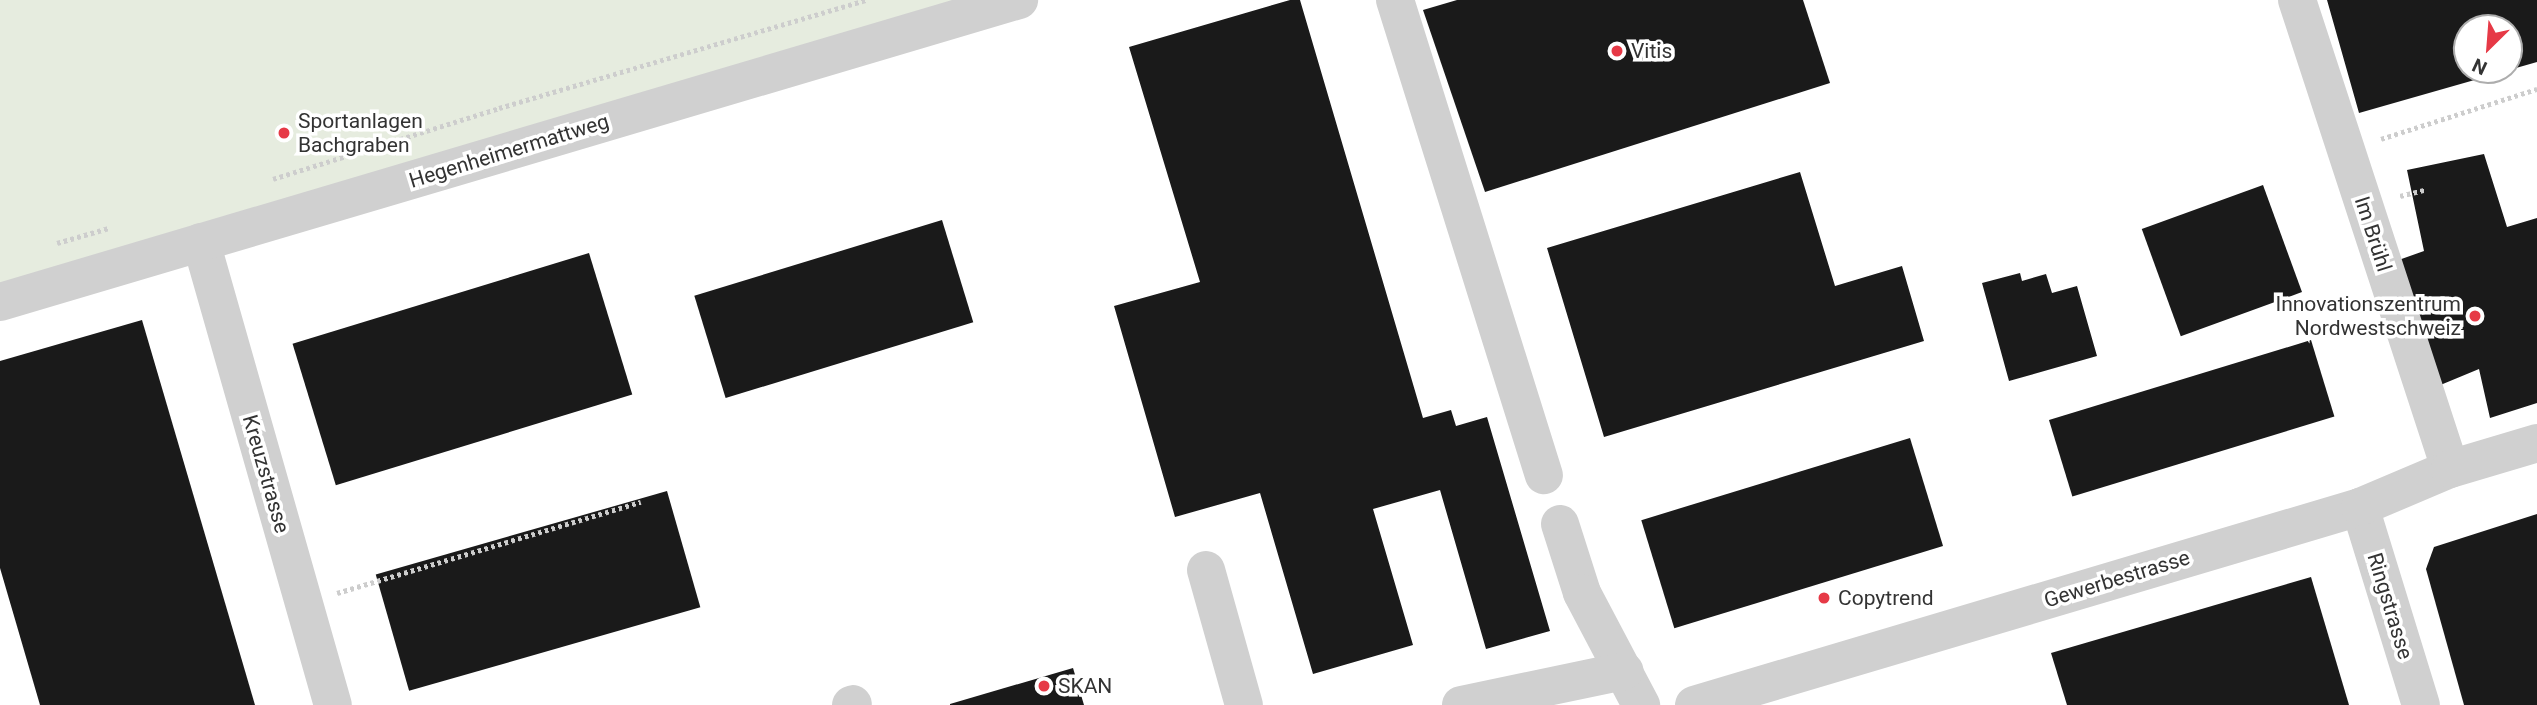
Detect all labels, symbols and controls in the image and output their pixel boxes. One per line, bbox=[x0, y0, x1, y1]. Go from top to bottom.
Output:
north arrow bbox=[2453, 14, 2523, 84]
place label: Vitis bbox=[1631, 38, 1672, 64]
marker: Vitis bbox=[1609, 43, 1625, 59]
text: N bbox=[2469, 53, 2491, 80]
place label: Sportanlagen Bachgraben bbox=[298, 108, 423, 158]
street label: Hegenheimermattweg bbox=[406, 109, 612, 193]
marker: Sportanlagen Bachgraben bbox=[276, 125, 292, 141]
street label: Im Brühl bbox=[2349, 193, 2397, 275]
place label: Innovationszentrum Nordwestschweiz bbox=[2275, 291, 2461, 341]
marker: Innovationszentrum Nordwestschweiz bbox=[2467, 308, 2483, 324]
street label: Kreuzstrasse bbox=[237, 412, 295, 536]
street label: Gewerbestrasse bbox=[2041, 545, 2193, 613]
street label: Ringstrasse bbox=[2362, 550, 2418, 662]
place label: Copytrend bbox=[1838, 585, 1934, 611]
marker: Copytrend bbox=[1816, 590, 1832, 606]
place label: SKAN bbox=[1058, 673, 1112, 699]
marker: SKAN bbox=[1036, 678, 1052, 694]

